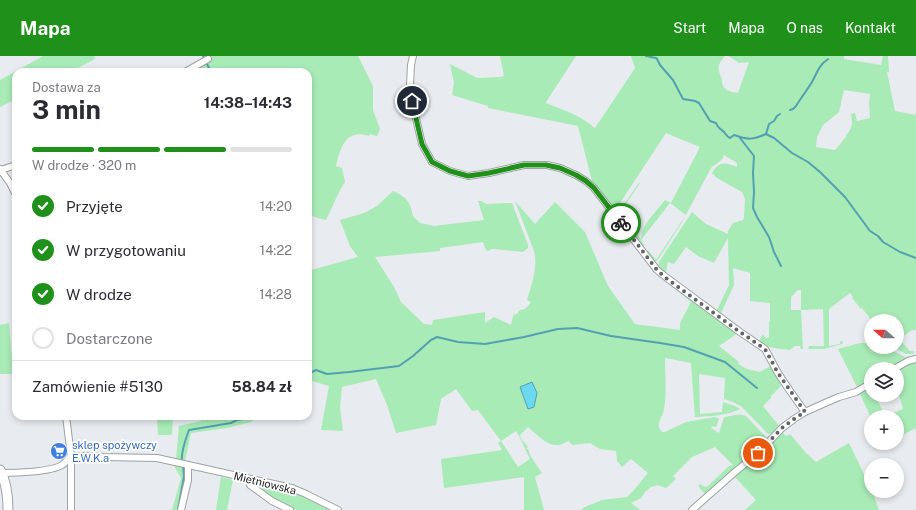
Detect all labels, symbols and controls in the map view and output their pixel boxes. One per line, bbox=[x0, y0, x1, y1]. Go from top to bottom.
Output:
text: Mapa bbox=[20, 17, 70, 39]
text: Start bbox=[673, 20, 706, 36]
text: Mapa bbox=[728, 20, 764, 36]
text: O nas bbox=[786, 20, 823, 36]
text: Kontakt bbox=[845, 20, 896, 36]
text: Dostawa za bbox=[32, 80, 101, 95]
pin bbox=[395, 84, 429, 118]
icon: home bbox=[401, 90, 423, 112]
text: 3 min bbox=[32, 94, 101, 125]
text: 14:38–14:43 bbox=[204, 94, 292, 111]
text: W drodze · 320 m bbox=[32, 158, 136, 173]
icon: check bbox=[32, 195, 54, 217]
text: Przyjęte bbox=[66, 198, 123, 215]
text: 14:20 bbox=[260, 199, 292, 214]
courier bbox=[601, 203, 641, 243]
icon: bike bbox=[610, 212, 632, 234]
icon: check bbox=[32, 239, 54, 261]
text: W przygotowaniu bbox=[66, 242, 186, 259]
text: 14:22 bbox=[260, 243, 292, 258]
icon: check bbox=[32, 283, 54, 305]
text: W drodze bbox=[66, 286, 132, 303]
text: 14:28 bbox=[259, 287, 292, 302]
north arrow bbox=[864, 314, 904, 354]
map controls bbox=[864, 314, 904, 498]
text: Dostarczone bbox=[66, 330, 153, 347]
button: layers bbox=[864, 362, 904, 402]
text: Zamówienie #5130 bbox=[32, 378, 163, 395]
text: 58.84 zł bbox=[232, 378, 292, 395]
button: + bbox=[864, 410, 904, 450]
pin bbox=[741, 436, 775, 470]
place label: sklep spożywczy E.W.K.a bbox=[72, 439, 157, 464]
supermarket icon: sklep spożywczy E.W.K.a bbox=[49, 441, 69, 461]
icon: bag bbox=[747, 442, 769, 464]
button: − bbox=[864, 458, 904, 498]
street label: Mietniowska bbox=[232, 469, 298, 497]

